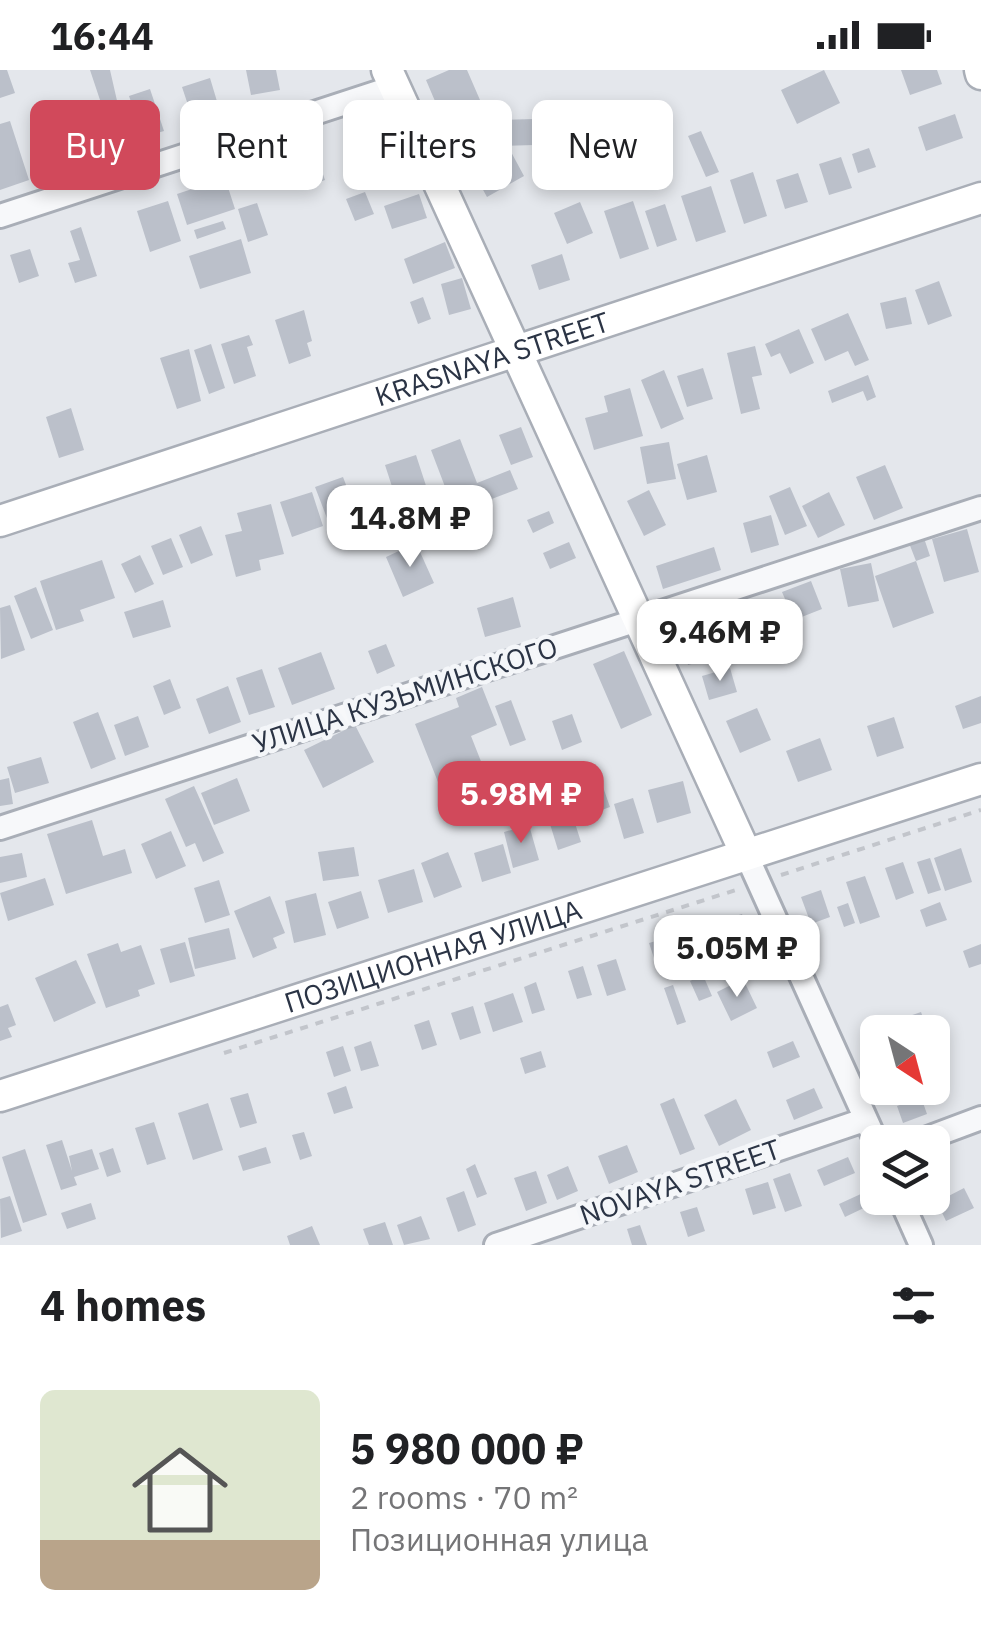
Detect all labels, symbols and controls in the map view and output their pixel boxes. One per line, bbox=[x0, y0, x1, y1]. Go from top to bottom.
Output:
text: 16:44 bbox=[50, 11, 154, 60]
chip: Buy bbox=[30, 100, 160, 190]
chip: Rent bbox=[180, 100, 323, 190]
chip: Filters bbox=[343, 100, 512, 190]
chip: New bbox=[532, 100, 673, 190]
street label: KRASNAYA STREET bbox=[370, 303, 614, 414]
pin: 14.8M ₽ bbox=[318, 485, 502, 570]
text: 14.8M ₽ bbox=[349, 496, 471, 538]
pin: 9.46M ₽ bbox=[628, 599, 812, 684]
text: 9.46M ₽ bbox=[659, 610, 781, 652]
street label: УЛИЦА КУЗЬМИНСКОГО bbox=[248, 628, 562, 761]
pin: 5.98M ₽ bbox=[429, 761, 613, 846]
text: 5.98M ₽ bbox=[460, 772, 582, 814]
street label: ПОЗИЦИОННАЯ УЛИЦА bbox=[280, 890, 586, 1021]
pin: 5.05M ₽ bbox=[645, 915, 829, 1000]
text: 5.05M ₽ bbox=[676, 926, 798, 968]
north arrow bbox=[860, 1015, 950, 1105]
map controls bbox=[860, 1015, 950, 1215]
button: layers bbox=[860, 1125, 950, 1215]
street label: NOVAYA STREET bbox=[575, 1130, 785, 1233]
text: 4 homes bbox=[40, 1278, 206, 1333]
icon: filters bbox=[886, 1278, 941, 1333]
text: 5 980 000 ₽ bbox=[350, 1421, 584, 1476]
icon: home bbox=[120, 1430, 240, 1550]
text: 2 rooms · 70 m² bbox=[350, 1476, 578, 1518]
text: Позиционная улица bbox=[350, 1518, 649, 1560]

